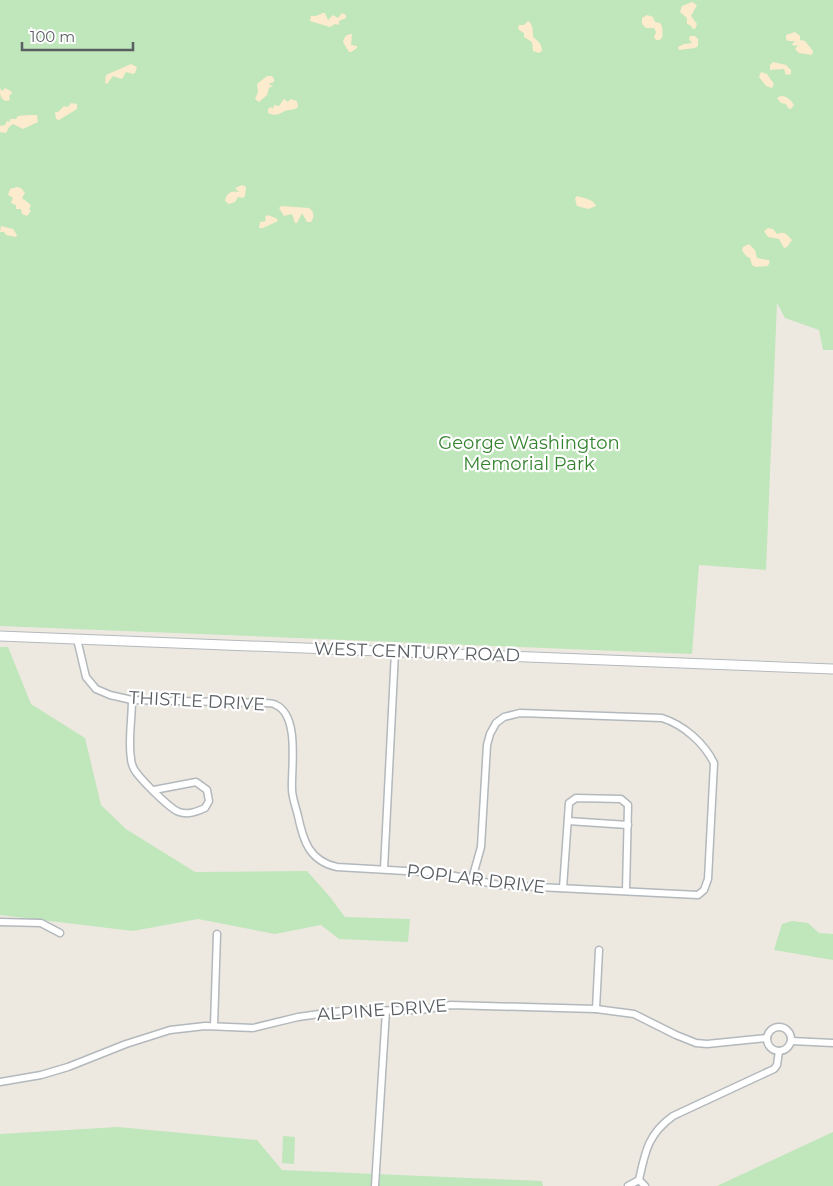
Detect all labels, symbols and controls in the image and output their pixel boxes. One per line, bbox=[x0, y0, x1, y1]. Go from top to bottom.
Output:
scale bar bbox=[22, 20, 134, 52]
text: 100 m bbox=[30, 27, 75, 46]
park label: George Washington Memorial Park bbox=[438, 432, 620, 475]
street label: WEST CENTURY ROAD bbox=[314, 637, 520, 667]
street label: THISTLE DRIVE bbox=[128, 686, 266, 716]
street label: POPLAR DRIVE bbox=[405, 860, 547, 898]
street label: ALPINE DRIVE bbox=[316, 994, 448, 1026]

